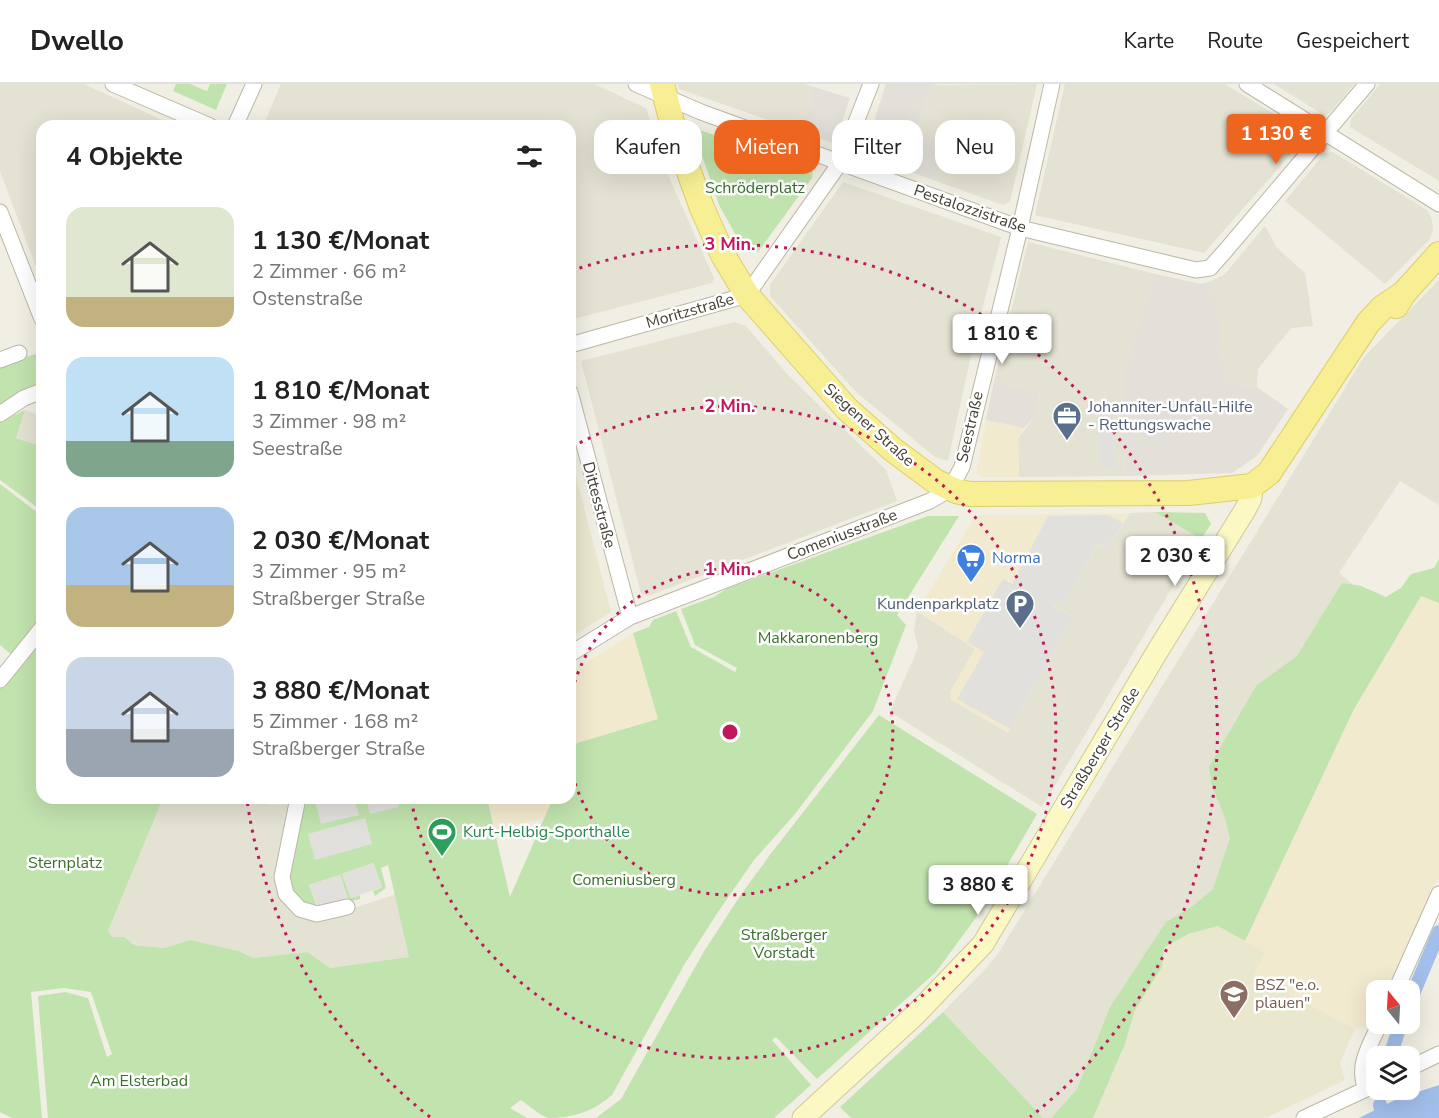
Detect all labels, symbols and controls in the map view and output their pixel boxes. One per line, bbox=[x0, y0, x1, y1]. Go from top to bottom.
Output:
text: Dwello bbox=[30, 22, 124, 60]
text: Karte bbox=[1124, 27, 1174, 55]
text: Route bbox=[1207, 27, 1263, 55]
text: Gespeichert bbox=[1296, 27, 1409, 55]
pin: 1 130 € bbox=[1221, 114, 1331, 165]
chip: Kaufen bbox=[594, 120, 702, 174]
chip: Mieten bbox=[714, 120, 820, 174]
chip: Filter bbox=[832, 120, 923, 174]
chip: Neu bbox=[935, 120, 1015, 174]
text: 1 130 € bbox=[1241, 120, 1311, 147]
text: 4 Objekte bbox=[66, 139, 183, 174]
icon: filters bbox=[513, 140, 546, 173]
park label: Schröderplatz bbox=[705, 177, 805, 199]
street label: Pestalozzistraße bbox=[911, 179, 1029, 239]
text: 1 130 €/Monat bbox=[252, 223, 429, 258]
icon: home bbox=[114, 231, 186, 303]
text: 3 Min. bbox=[705, 232, 755, 256]
text: 2 Zimmer · 66 m² bbox=[252, 258, 406, 285]
text: Ostenstraße bbox=[252, 285, 363, 312]
street label: Moritzstraße bbox=[643, 288, 737, 334]
pin: 1 810 € bbox=[947, 314, 1057, 365]
text: 1 810 € bbox=[967, 320, 1037, 347]
text: 1 810 €/Monat bbox=[252, 373, 429, 408]
street label: Siegener Straße bbox=[819, 378, 919, 472]
icon: home bbox=[114, 381, 186, 453]
street label: Seestraße bbox=[951, 389, 989, 465]
text: 2 Min. bbox=[705, 394, 755, 418]
place label: Johanniter-Unfall-Hilfe - Rettungswache bbox=[1087, 396, 1252, 436]
office icon: Johanniter-Unfall-Hilfe - Rettungswache bbox=[1051, 400, 1083, 442]
text: 3 Zimmer · 98 m² bbox=[252, 408, 406, 435]
text: Seestraße bbox=[252, 435, 343, 462]
street label: Dittesstraße bbox=[577, 459, 621, 551]
street label: Comeniusstraße bbox=[784, 504, 900, 566]
text: 2 030 €/Monat bbox=[252, 523, 429, 558]
icon: home bbox=[114, 531, 186, 603]
pin: 2 030 € bbox=[1120, 536, 1230, 587]
supermarket icon: Norma bbox=[955, 542, 987, 584]
text: 2 030 € bbox=[1140, 542, 1210, 569]
place label: Norma bbox=[992, 547, 1041, 569]
text: 1 Min. bbox=[705, 557, 755, 581]
text: 3 Zimmer · 95 m² bbox=[252, 558, 406, 585]
text: Straßberger Straße bbox=[252, 585, 425, 612]
parking icon: Kundenparkplatz bbox=[1004, 588, 1036, 630]
place label: Kundenparkplatz bbox=[877, 593, 999, 615]
park label: Makkaronenberg bbox=[758, 627, 878, 649]
text: 3 880 €/Monat bbox=[252, 673, 429, 708]
icon: home bbox=[114, 681, 186, 753]
street label: Straßberger Straße bbox=[1055, 683, 1145, 813]
text: 5 Zimmer · 168 m² bbox=[252, 708, 418, 735]
centre of rings bbox=[720, 722, 740, 742]
text: Straßberger Straße bbox=[252, 735, 425, 762]
sports icon: Kurt-Helbig-Sporthalle bbox=[426, 816, 458, 858]
place label: Kurt-Helbig-Sporthalle bbox=[463, 821, 630, 843]
park label: Sternplatz bbox=[28, 852, 102, 874]
pin: 3 880 € bbox=[923, 865, 1033, 916]
park label: Comeniusberg bbox=[572, 869, 676, 891]
text: 3 880 € bbox=[943, 871, 1013, 898]
park label: Straßberger Vorstadt bbox=[741, 924, 827, 964]
place label: BSZ "e.o. plauen" bbox=[1255, 974, 1319, 1014]
school or university icon: BSZ "e.o. plauen" bbox=[1218, 978, 1250, 1020]
north arrow bbox=[1366, 980, 1420, 1034]
map controls bbox=[1366, 980, 1420, 1100]
button: layers bbox=[1366, 1046, 1420, 1100]
park label: Am Elsterbad bbox=[90, 1070, 188, 1092]

